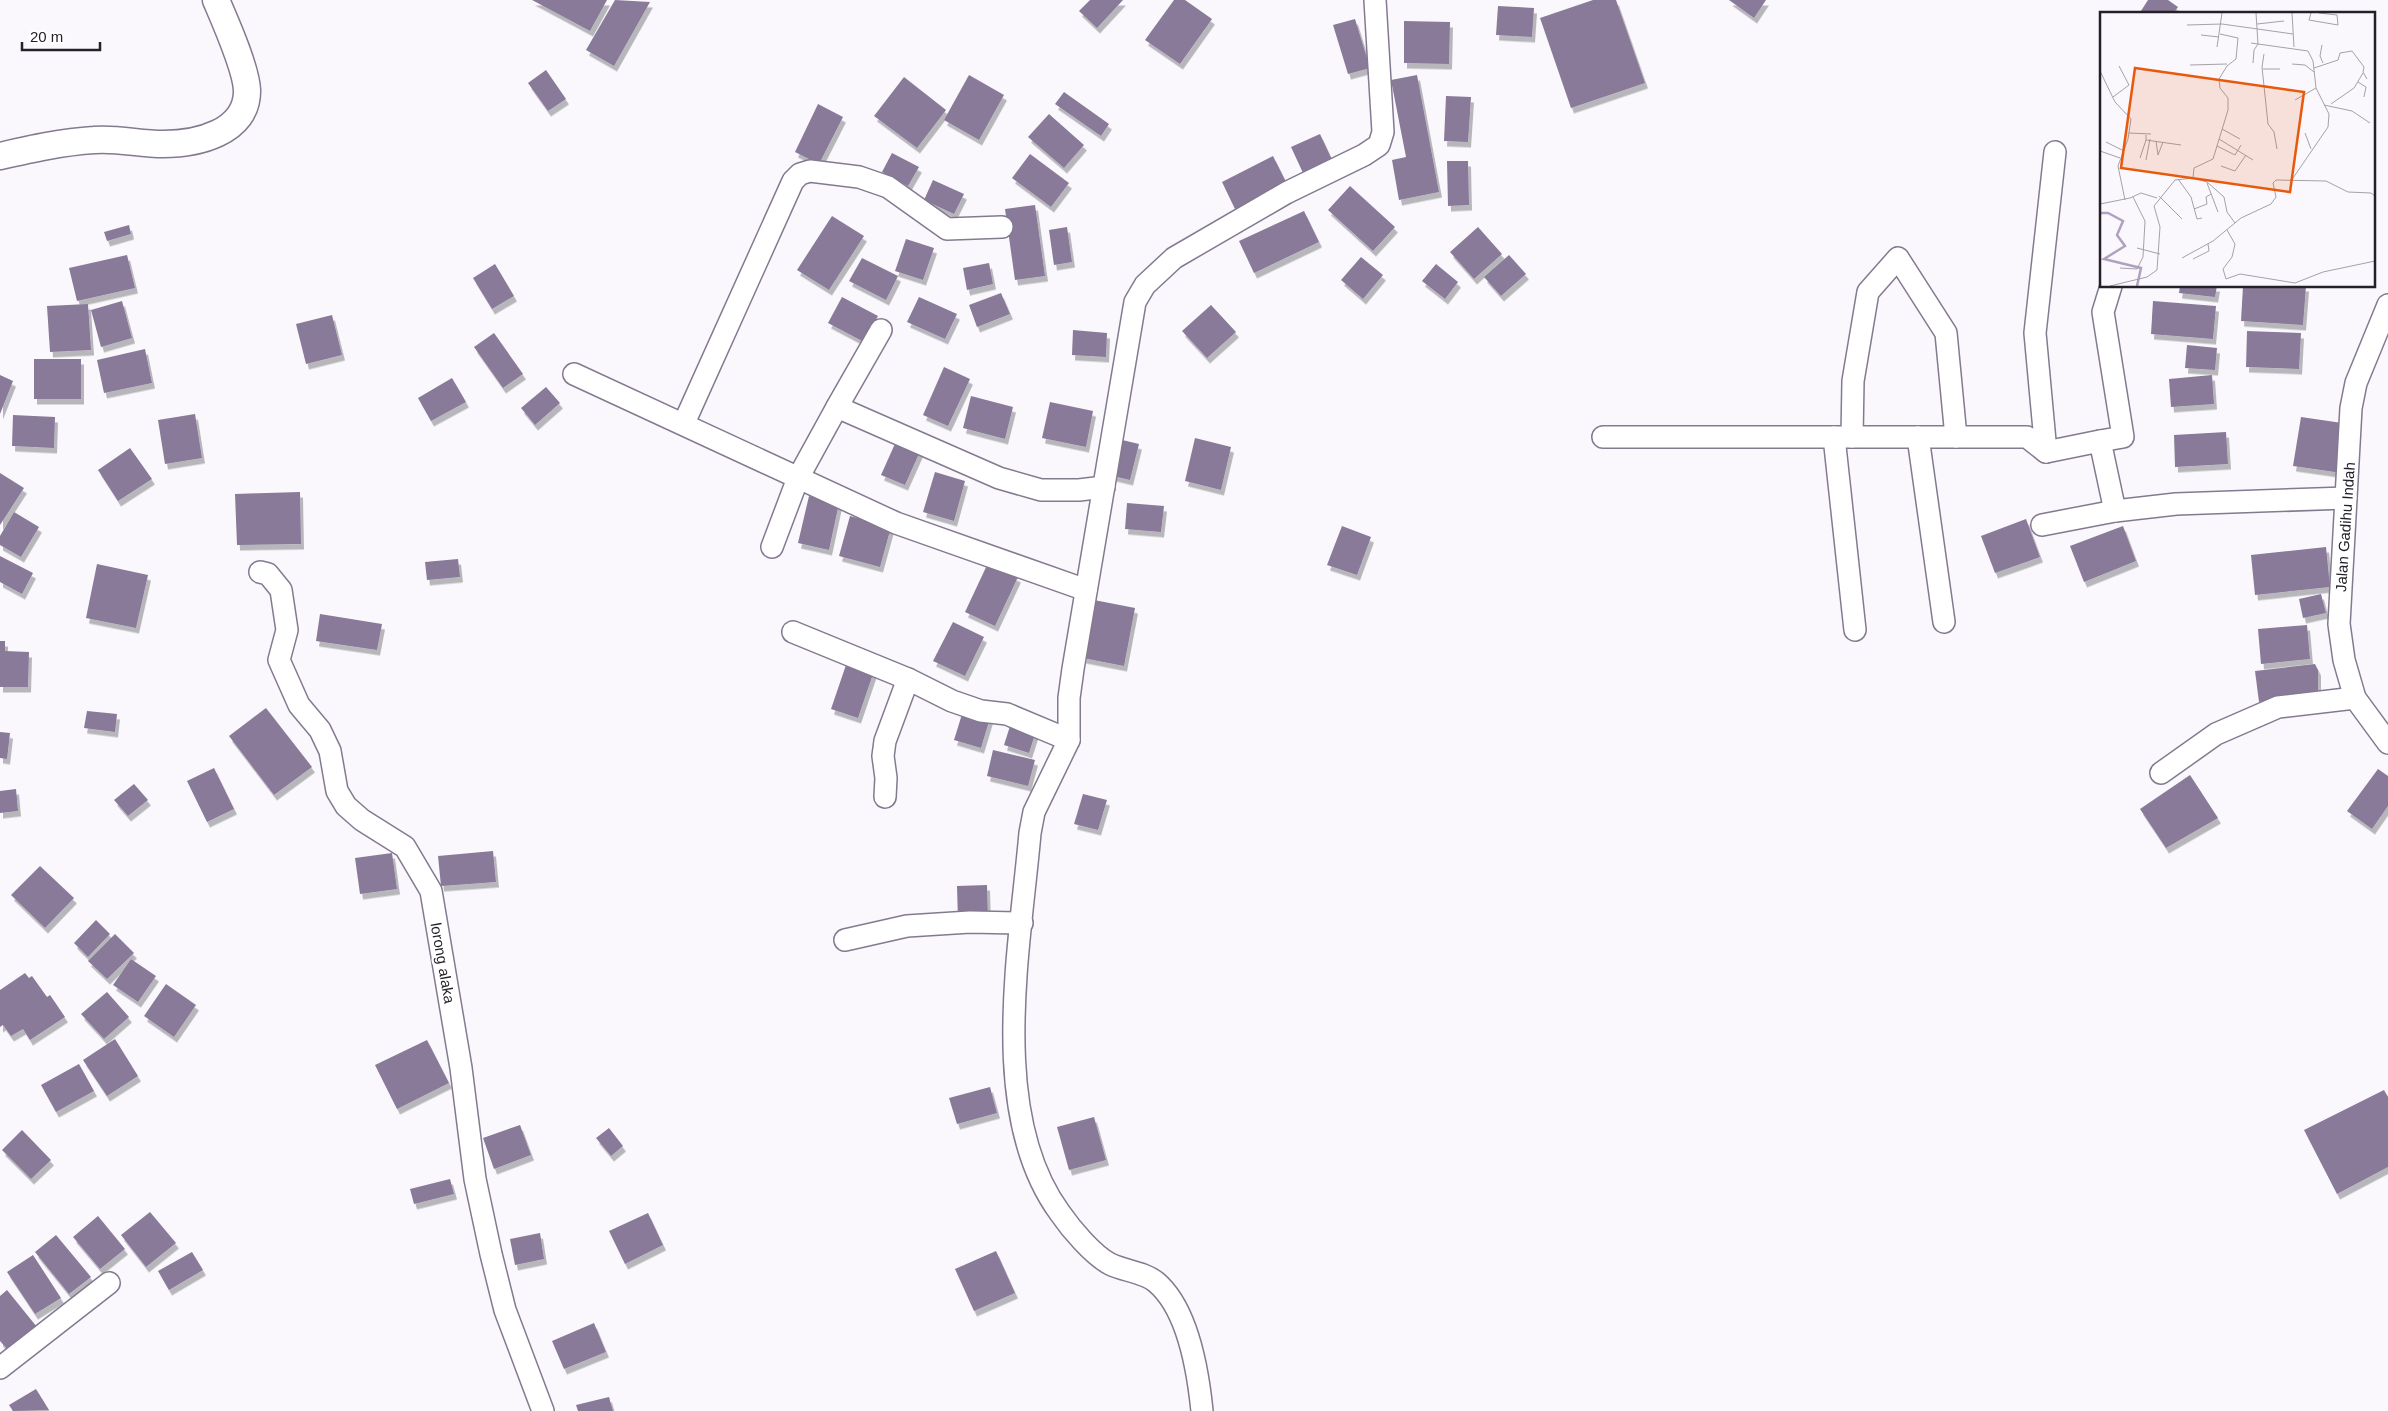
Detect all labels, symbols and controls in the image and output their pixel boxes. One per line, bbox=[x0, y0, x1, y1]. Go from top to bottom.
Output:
inset map bbox=[2100, 12, 2376, 288]
scale bar bbox=[22, 20, 100, 52]
text: 20 m bbox=[30, 28, 63, 45]
street label: Jalan Gadihu Indah bbox=[2332, 462, 2358, 592]
street label: lorong alaka bbox=[428, 921, 459, 1005]

